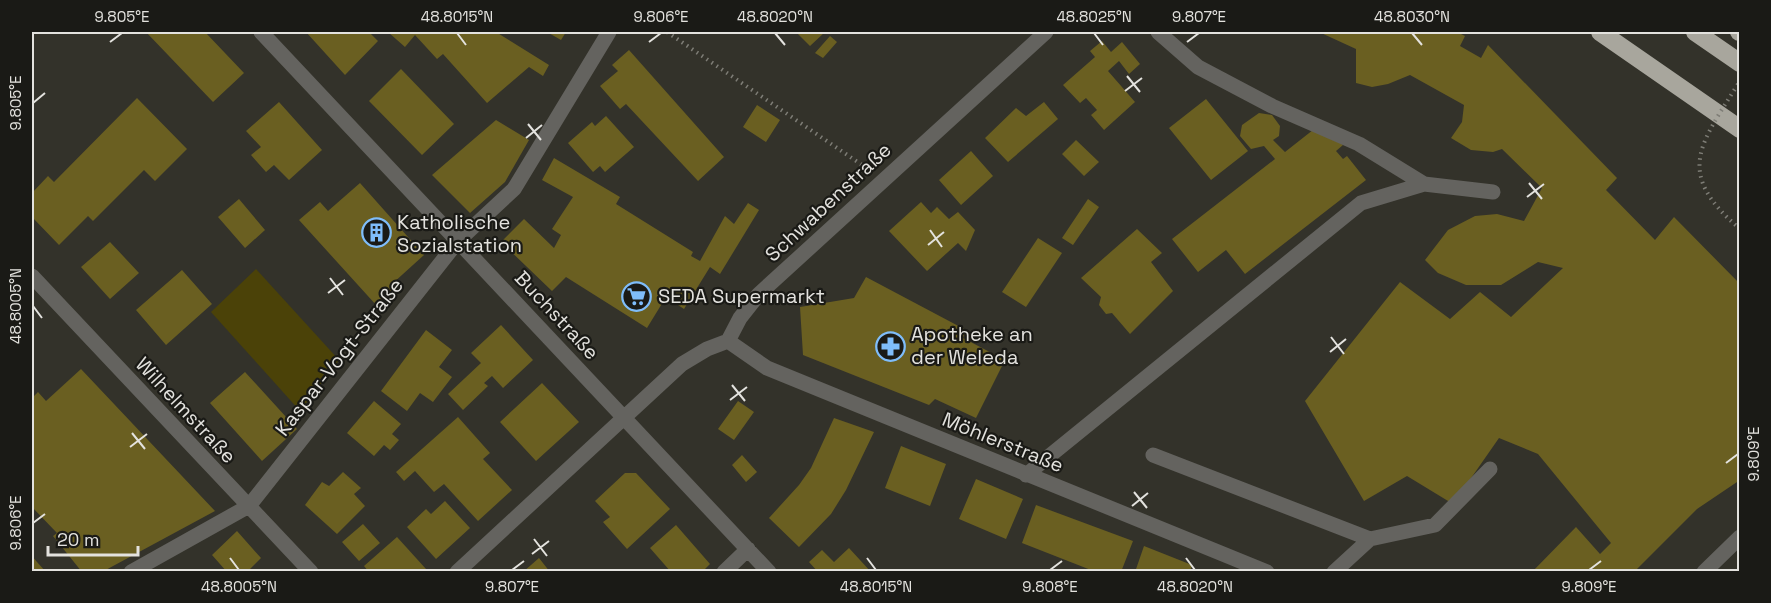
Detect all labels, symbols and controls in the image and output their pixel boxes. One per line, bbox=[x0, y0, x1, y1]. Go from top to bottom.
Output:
text: 9.805°E bbox=[95, 7, 149, 26]
text: 48.8015°N bbox=[421, 7, 493, 26]
text: 9.806°E bbox=[633, 7, 689, 26]
text: 48.8020°N bbox=[737, 7, 813, 26]
text: 48.8025°N bbox=[1056, 7, 1132, 26]
text: 9.807°E bbox=[1172, 7, 1226, 26]
text: 48.8030°N bbox=[1374, 7, 1450, 26]
text: 9.805°E bbox=[6, 76, 25, 130]
street label: Schwabenstraße bbox=[759, 137, 897, 267]
place label: Katholische Sozialstation bbox=[397, 209, 522, 258]
building icon: Katholische Sozialstation bbox=[360, 217, 392, 249]
street label: Buchstraße bbox=[509, 265, 605, 365]
text: 48.8005°N bbox=[6, 268, 25, 344]
street label: Kaspar-Vogt-Straße bbox=[269, 273, 409, 441]
supermarket icon: SEDA Supermarkt bbox=[621, 280, 653, 312]
place label: SEDA Supermarkt bbox=[658, 283, 825, 309]
place label: Apotheke an der Weleda bbox=[911, 321, 1033, 370]
pharmacy icon: Apotheke an der Weleda bbox=[874, 330, 906, 362]
street label: Wilhelmstraße bbox=[130, 351, 242, 469]
street label: Möhlerstraße bbox=[939, 406, 1067, 478]
text: 9.809°E bbox=[1744, 426, 1763, 482]
text: 9.806°E bbox=[6, 495, 25, 551]
scale bar bbox=[48, 519, 138, 557]
text: 20 m bbox=[57, 528, 100, 551]
text: 48.8005°N bbox=[201, 577, 277, 596]
text: 9.807°E bbox=[485, 577, 539, 596]
text: 48.8015°N bbox=[840, 577, 912, 596]
text: 9.808°E bbox=[1022, 577, 1078, 596]
text: 48.8020°N bbox=[1157, 577, 1233, 596]
text: 9.809°E bbox=[1561, 577, 1617, 596]

